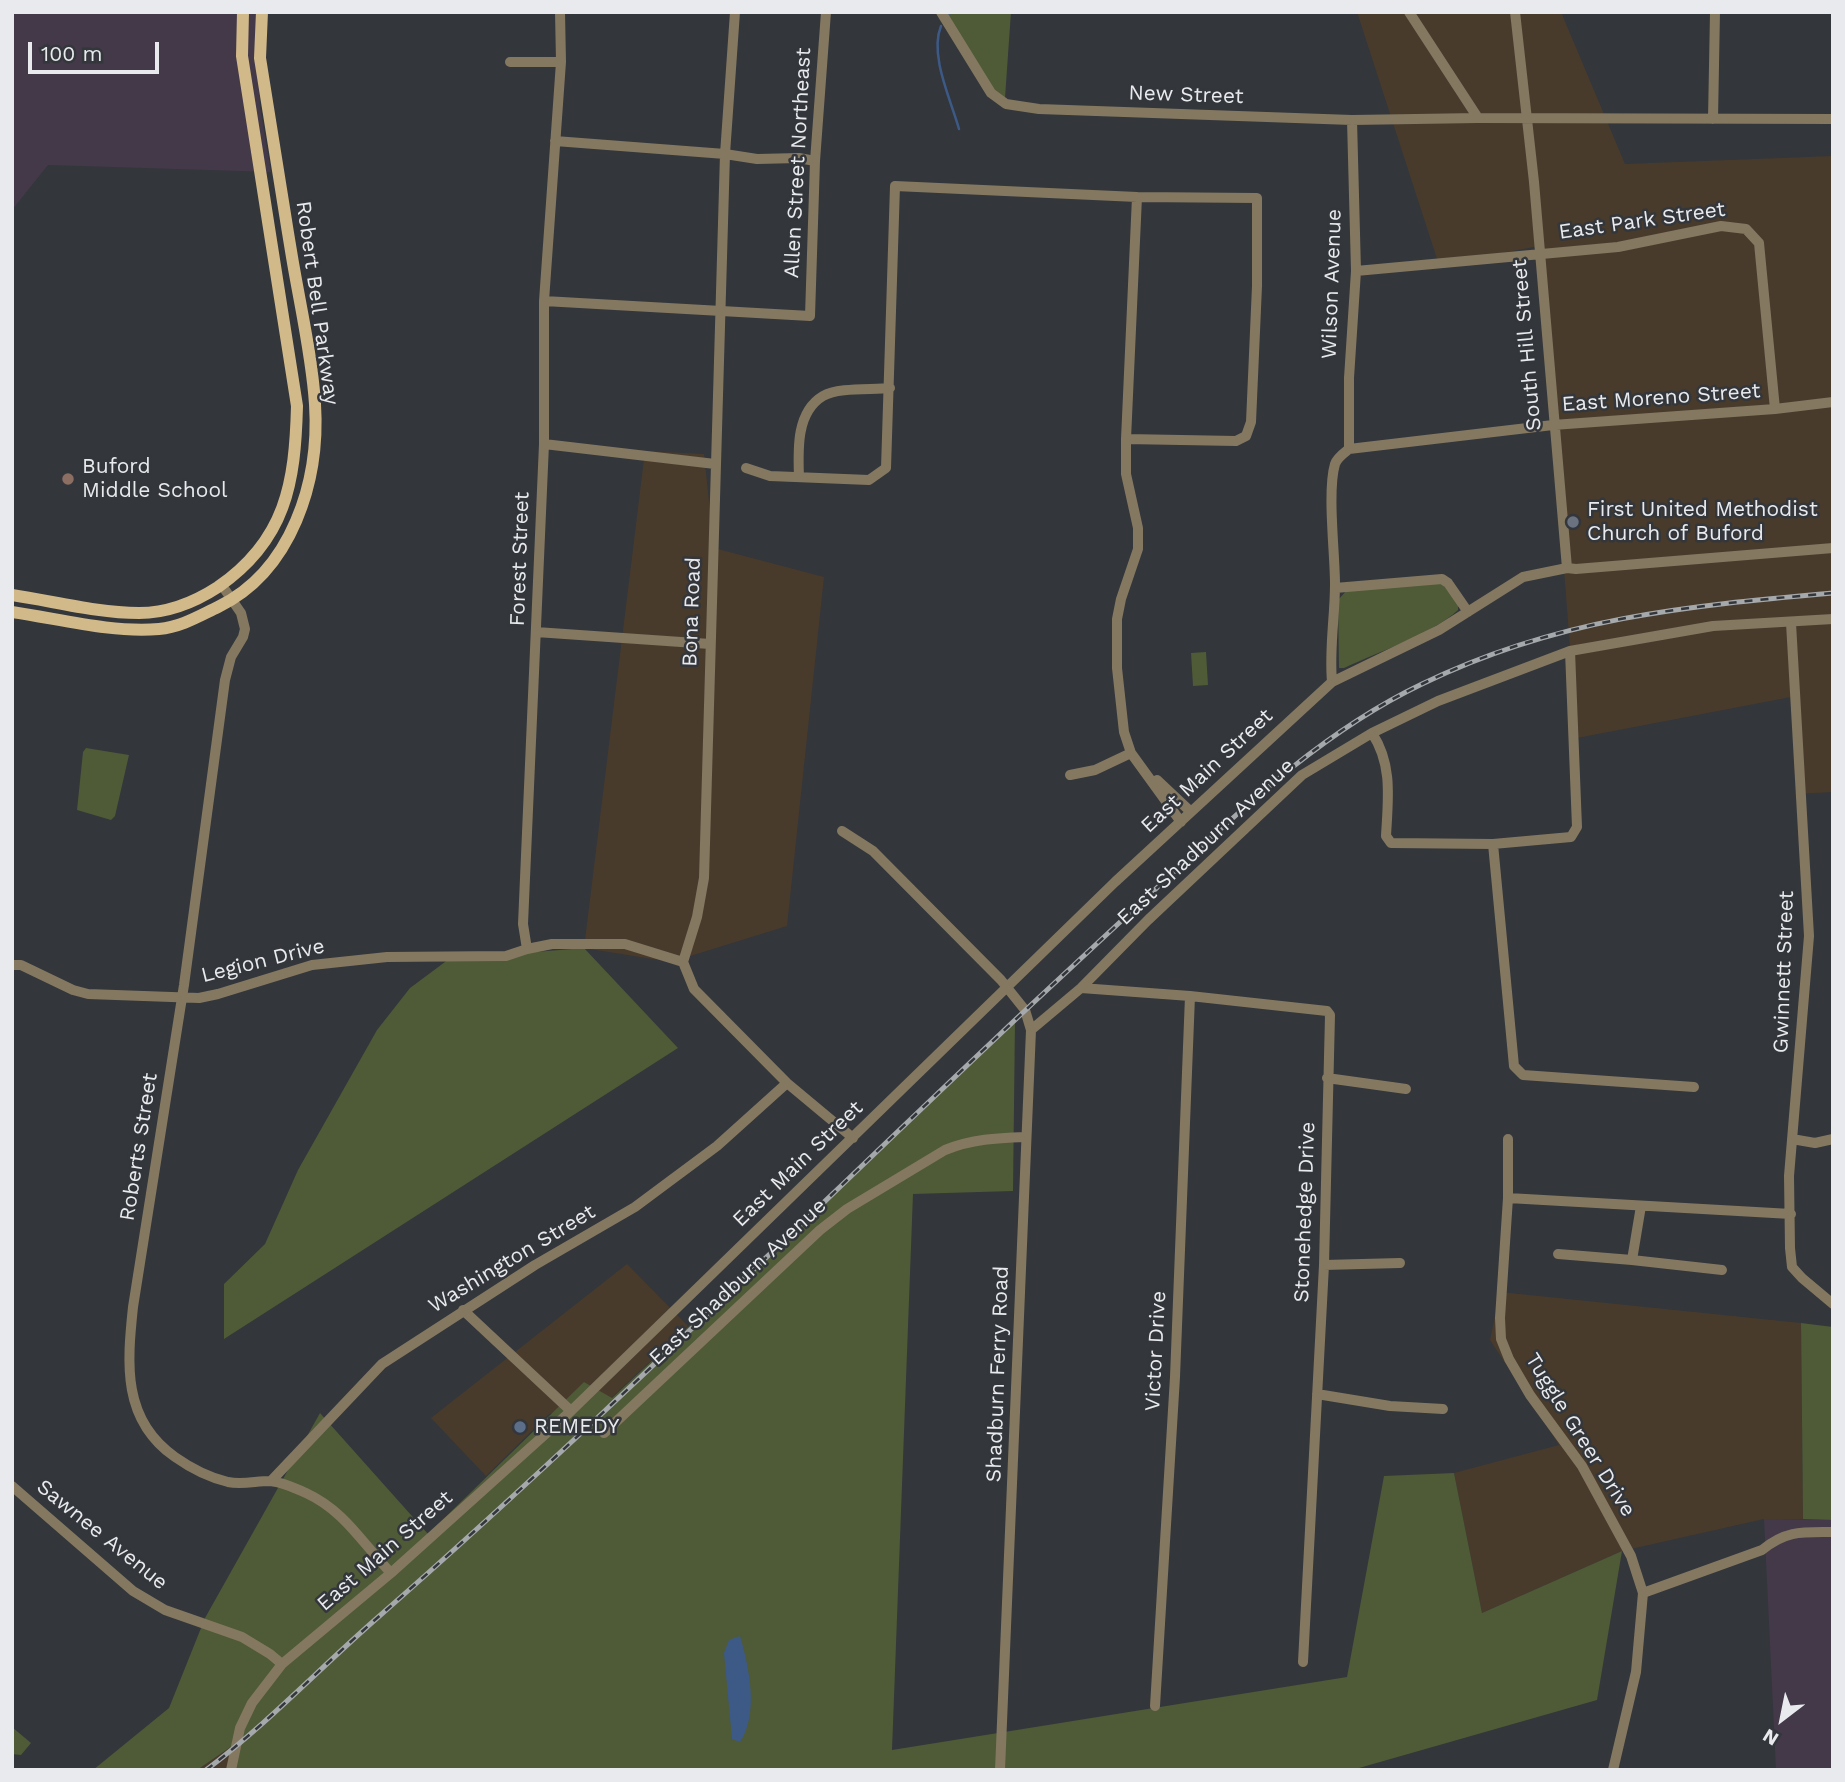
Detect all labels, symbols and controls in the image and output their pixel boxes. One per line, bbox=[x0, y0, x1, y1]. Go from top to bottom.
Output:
scale bar bbox=[32, 28, 163, 72]
text: 100 m bbox=[41, 41, 103, 66]
street label: Allen Street Northeast bbox=[779, 47, 817, 279]
street label: New Street bbox=[1128, 80, 1244, 110]
street label: East Park Street bbox=[1557, 197, 1727, 245]
street label: Robert Bell Parkway bbox=[290, 199, 344, 407]
street label: Wilson Avenue bbox=[1317, 208, 1347, 360]
street label: South Hill Street bbox=[1507, 258, 1547, 432]
street label: East Moreno Street bbox=[1561, 378, 1761, 418]
place label: Buford Middle School bbox=[82, 454, 227, 504]
marker: Buford Middle School bbox=[60, 471, 76, 487]
street label: Forest Street bbox=[505, 491, 535, 627]
place label: First United Methodist Church of Buford bbox=[1587, 497, 1818, 547]
marker: First United Methodist Church of Buford bbox=[1565, 514, 1581, 530]
street label: Bona Road bbox=[677, 557, 707, 667]
street label: East Main Street bbox=[1136, 703, 1278, 839]
street label: East Shadburn Avenue bbox=[1112, 753, 1300, 931]
street label: Gwinnett Street bbox=[1769, 890, 1799, 1054]
street label: Legion Drive bbox=[199, 934, 327, 988]
street label: Roberts Street bbox=[115, 1071, 163, 1223]
street label: East Main Street bbox=[728, 1096, 868, 1232]
street label: Stonehedge Drive bbox=[1289, 1121, 1321, 1303]
street label: East Shadburn Avenue bbox=[644, 1193, 832, 1371]
street label: Washington Street bbox=[424, 1199, 600, 1319]
street label: Shadburn Ferry Road bbox=[982, 1265, 1014, 1483]
street label: Victor Drive bbox=[1140, 1290, 1172, 1412]
street label: Tuggle Greer Drive bbox=[1520, 1349, 1640, 1521]
place label: REMEDY bbox=[534, 1414, 619, 1440]
marker: REMEDY bbox=[512, 1419, 528, 1435]
street label: Sawnee Avenue bbox=[31, 1475, 173, 1595]
street label: East Main Street bbox=[312, 1485, 458, 1617]
north arrow bbox=[1747, 1684, 1817, 1754]
text: N bbox=[1759, 1724, 1783, 1751]

